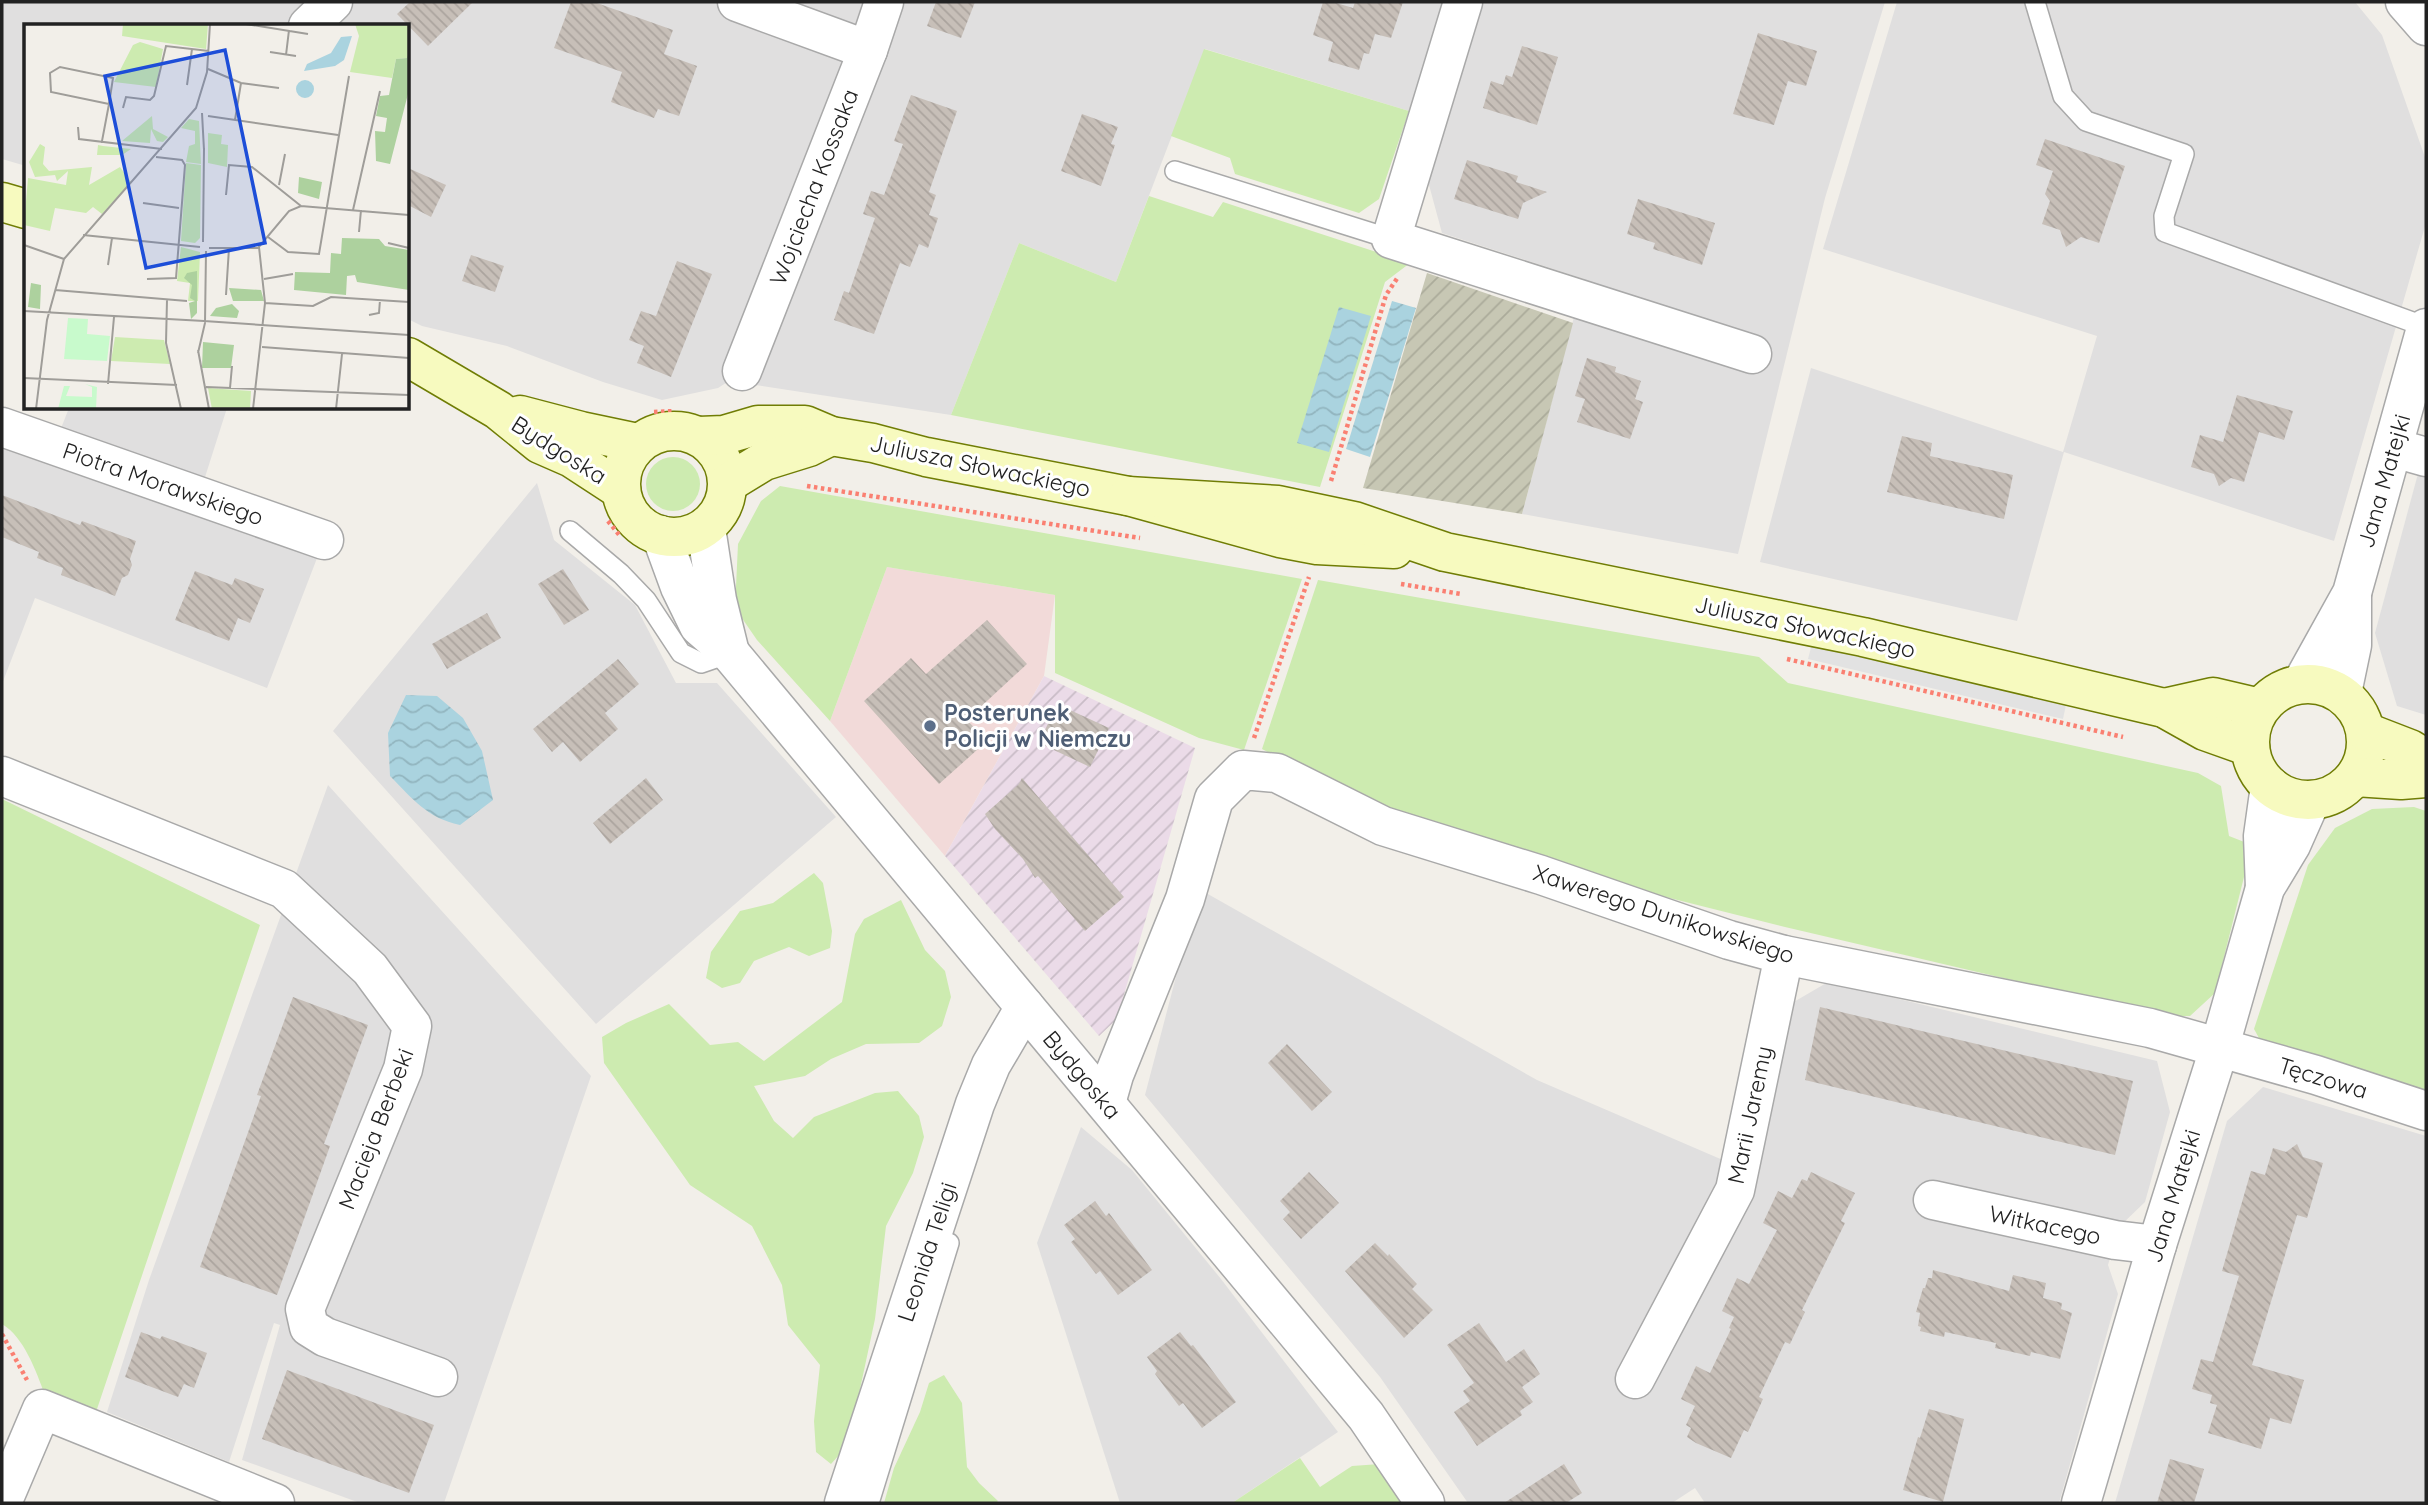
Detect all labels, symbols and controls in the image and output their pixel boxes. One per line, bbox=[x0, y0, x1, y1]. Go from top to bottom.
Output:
inset map bbox=[24, 24, 410, 410]
street label: Wojciecha Kossaka bbox=[763, 85, 864, 289]
street label: Bydgoska bbox=[506, 409, 612, 490]
street label: Jana Matejki bbox=[2351, 411, 2416, 551]
street label: Juliusza Słowackiego bbox=[867, 428, 1093, 503]
street label: Piotra Morawskiego bbox=[59, 436, 267, 531]
street label: Juliusza Słowackiego bbox=[1692, 589, 1918, 664]
place label: Posterunek Policji w Niemczu bbox=[944, 698, 1132, 753]
marker: Posterunek Policji w Niemczu bbox=[922, 718, 938, 734]
street label: Xawerego Dunikowskiego bbox=[1530, 858, 1798, 969]
street label: Bydgoska bbox=[1037, 1025, 1128, 1125]
street label: Marii Jaremy bbox=[1721, 1043, 1778, 1187]
street label: Macieja Berbeki bbox=[332, 1044, 420, 1213]
street label: Tęczowa bbox=[2275, 1050, 2371, 1105]
street label: Jana Matejki bbox=[2139, 1126, 2207, 1266]
street label: Leonida Teligi bbox=[890, 1178, 963, 1325]
street label: Witkacego bbox=[1986, 1199, 2104, 1251]

